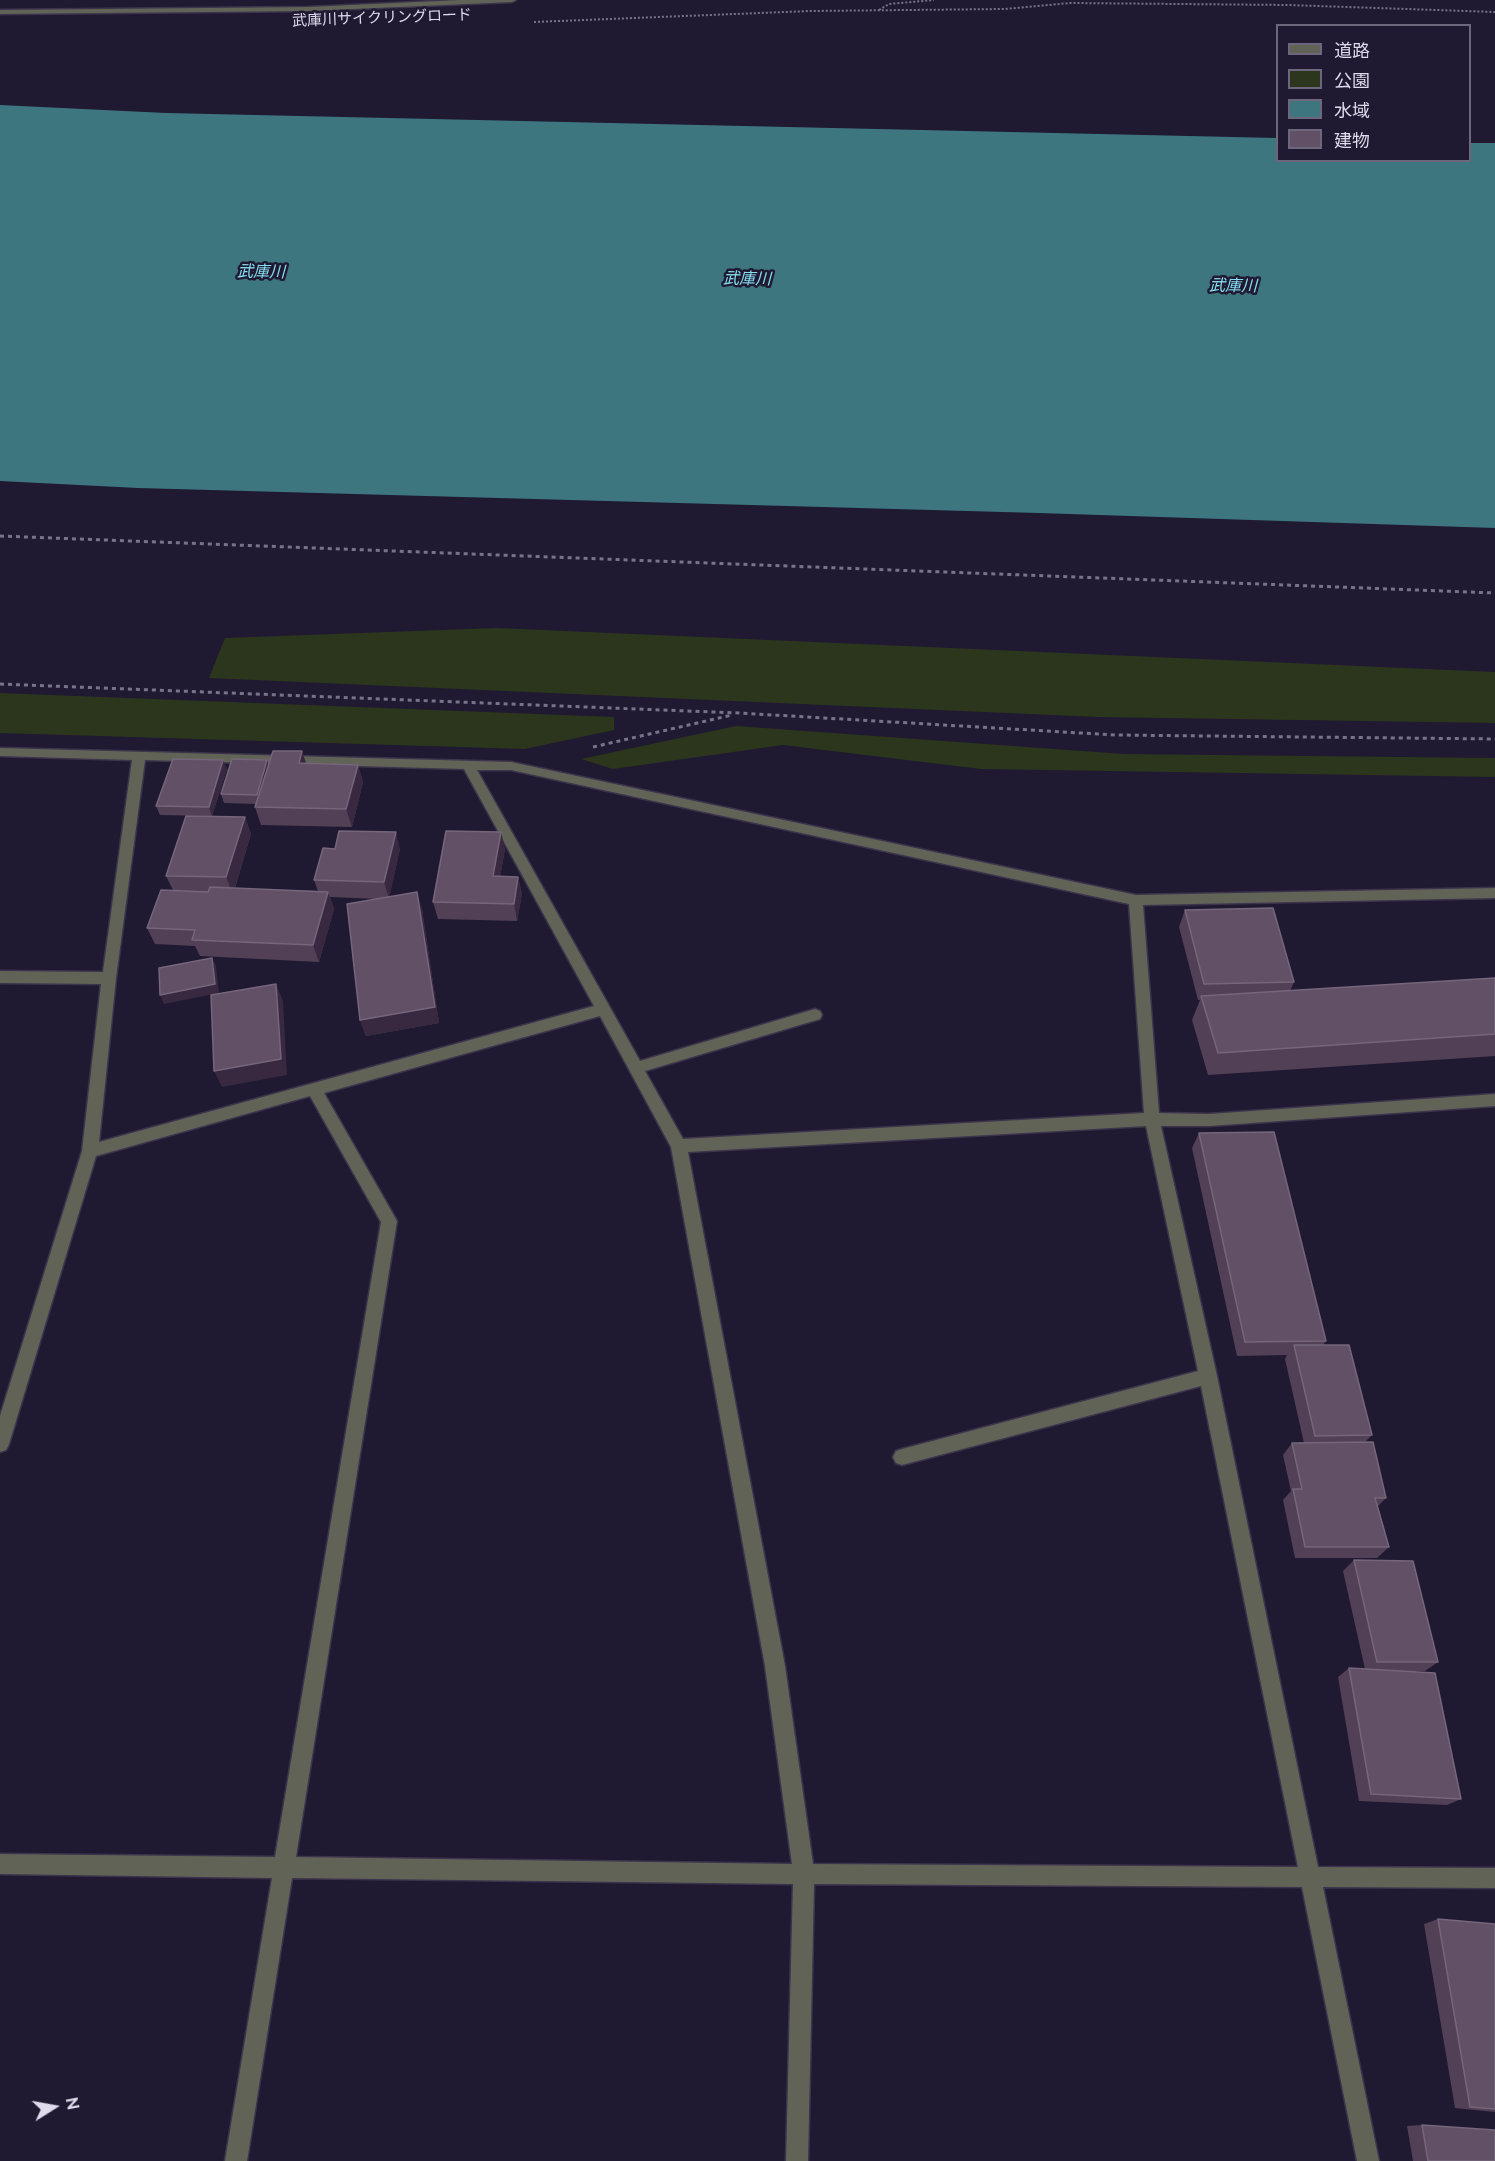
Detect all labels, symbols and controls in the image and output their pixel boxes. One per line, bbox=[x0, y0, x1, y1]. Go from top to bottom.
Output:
street label: 武庫川サイクリングロード bbox=[292, 6, 472, 30]
legend bbox=[1276, 24, 1471, 162]
text: 道路 bbox=[1334, 40, 1370, 61]
text: 公園 bbox=[1334, 70, 1370, 91]
text: 水域 bbox=[1334, 100, 1370, 121]
text: 建物 bbox=[1334, 130, 1370, 151]
water label: 武庫川 bbox=[237, 262, 285, 282]
water label: 武庫川 bbox=[723, 269, 771, 289]
water label: 武庫川 bbox=[1209, 276, 1257, 296]
north arrow bbox=[24, 2077, 84, 2137]
text: N bbox=[62, 2096, 83, 2111]

